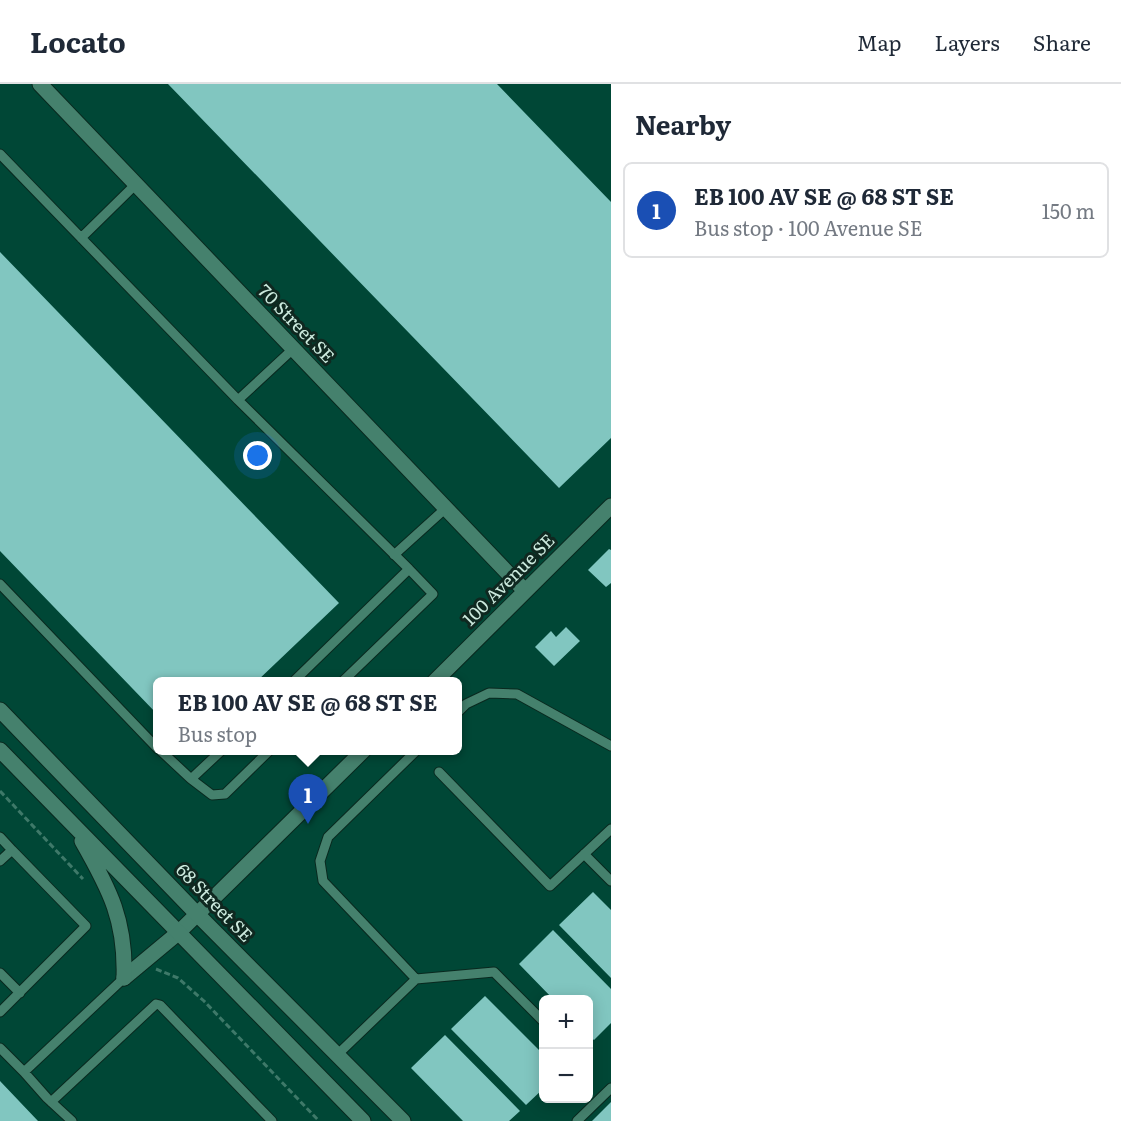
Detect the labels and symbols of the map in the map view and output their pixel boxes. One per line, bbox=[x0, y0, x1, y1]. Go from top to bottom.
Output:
street label: 70 Street SE bbox=[252, 277, 342, 368]
your location bbox=[243, 441, 272, 470]
street label: 100 Avenue SE bbox=[456, 527, 560, 631]
pin: 1 bbox=[288, 774, 328, 824]
street label: 68 Street SE bbox=[170, 856, 260, 947]

